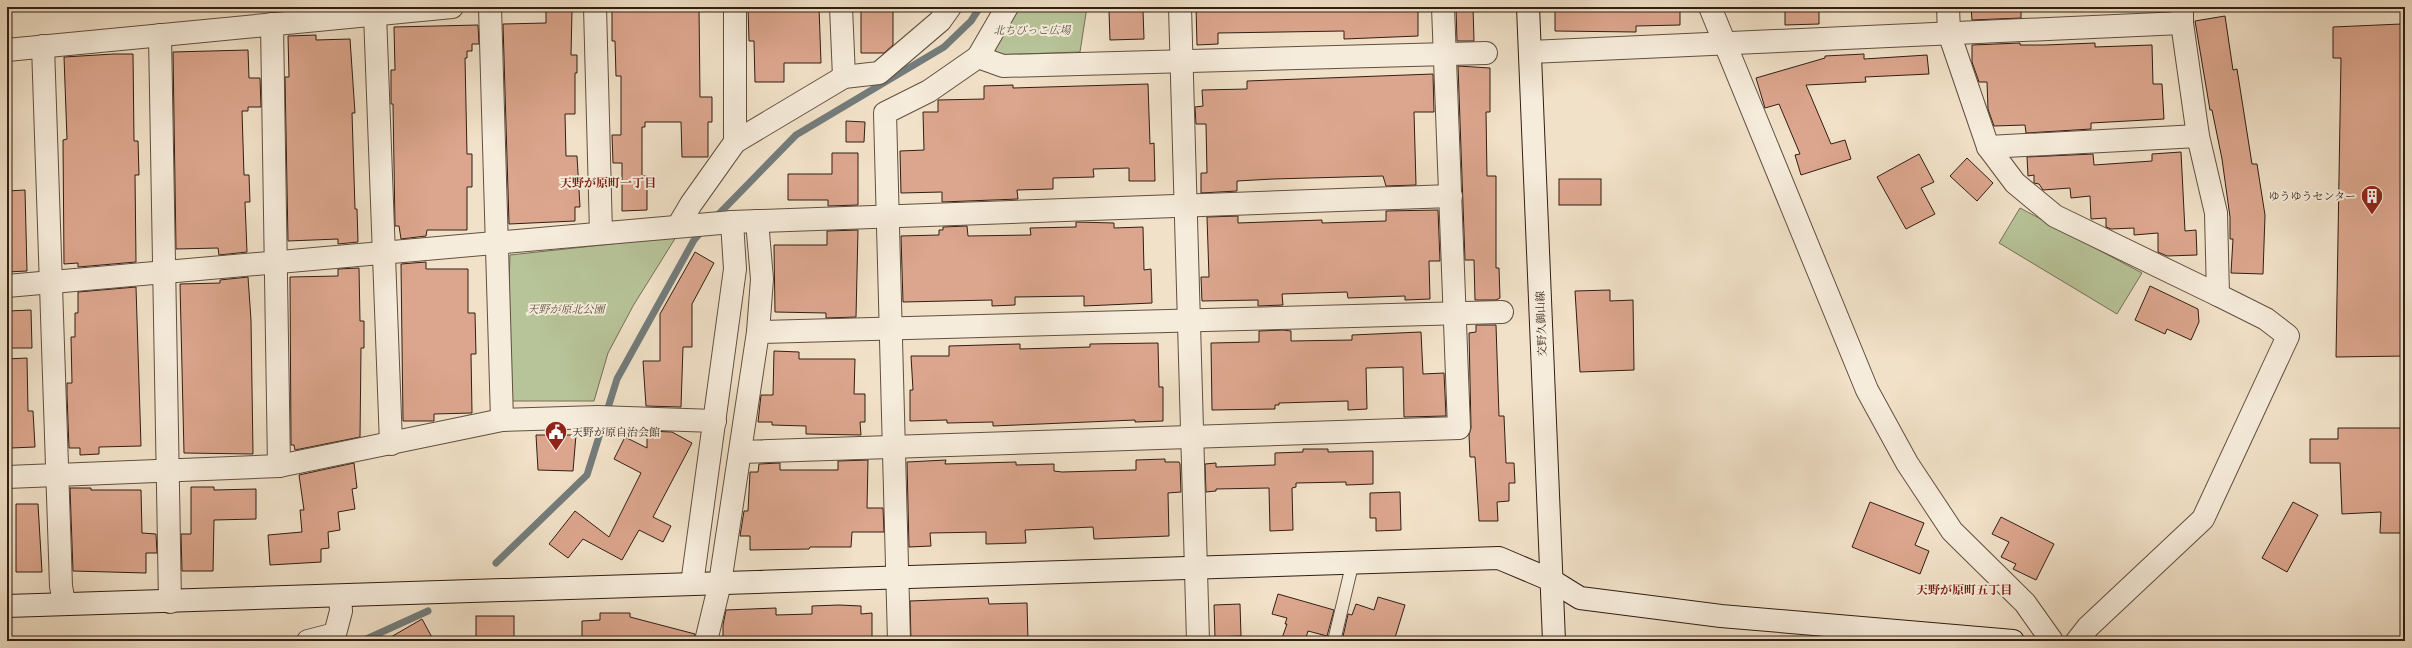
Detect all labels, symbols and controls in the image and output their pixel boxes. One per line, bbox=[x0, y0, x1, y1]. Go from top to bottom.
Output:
park label: 北ちびっこ広場 bbox=[994, 23, 1071, 37]
district label: 天野が原町一丁目 bbox=[560, 175, 656, 190]
building icon: ゆうゆうセンター bbox=[2359, 183, 2385, 216]
place label: ゆうゆうセンター bbox=[2268, 189, 2356, 203]
street label: 交野久御山線 bbox=[1533, 291, 1549, 357]
park label: 天野が原北公園 bbox=[528, 302, 606, 316]
public building icon: 天野が原自治会館 bbox=[543, 419, 569, 452]
place label: 天野が原自治会館 bbox=[572, 425, 660, 439]
district label: 天野が原町五丁目 bbox=[1916, 582, 2012, 597]

